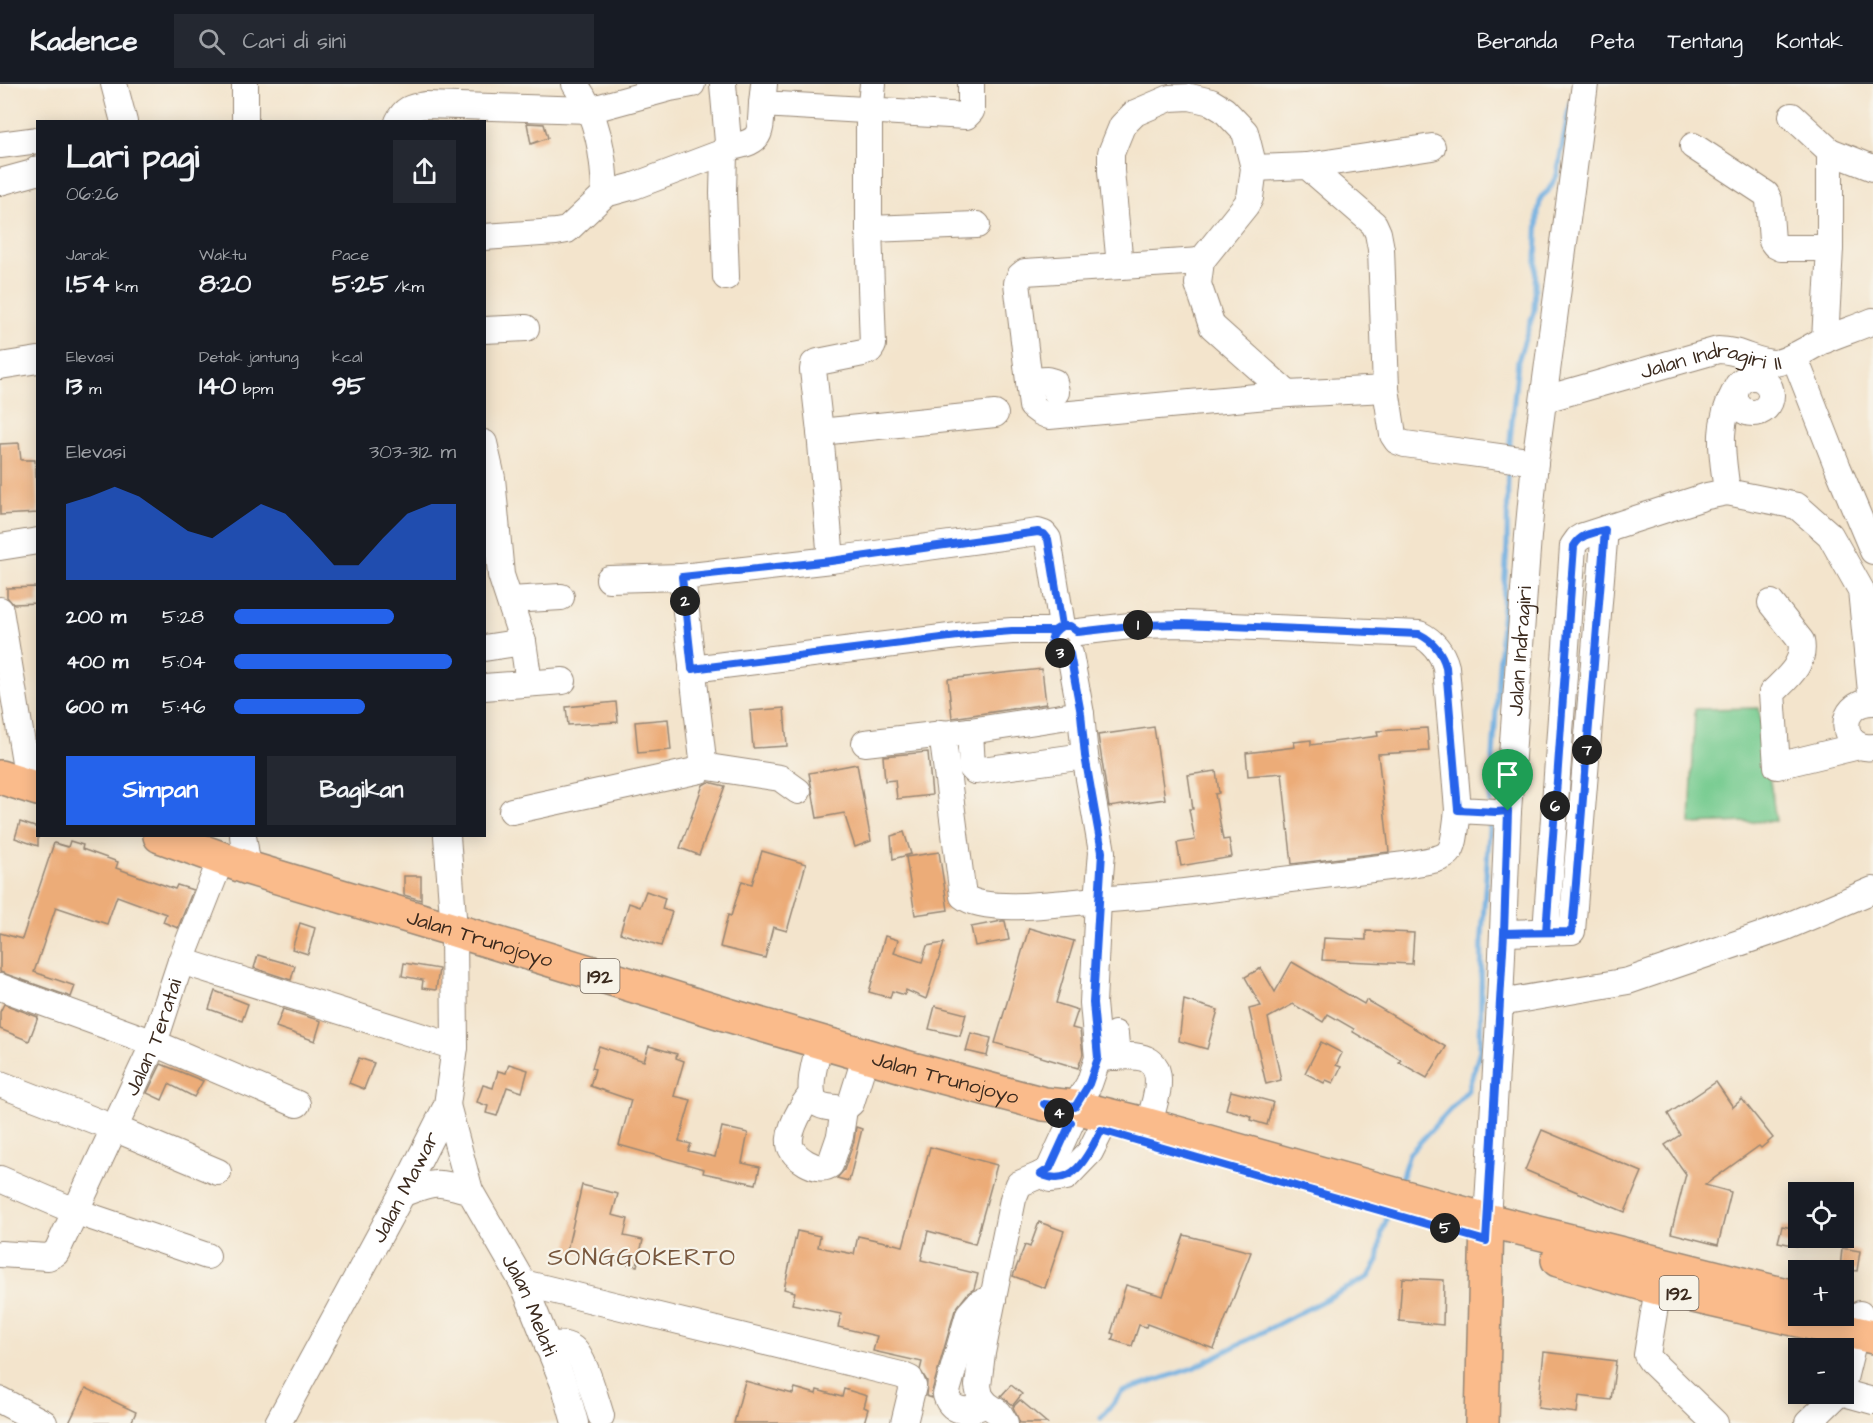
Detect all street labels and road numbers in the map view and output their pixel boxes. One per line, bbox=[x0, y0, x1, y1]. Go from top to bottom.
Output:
street label: Jalan Indragiri II bbox=[1637, 336, 1784, 386]
street label: Jalan Indragiri bbox=[1501, 585, 1540, 717]
street label: Jalan Trunojoyo bbox=[403, 903, 557, 975]
road number: 192 bbox=[580, 959, 620, 993]
street label: Jalan Teratai bbox=[117, 975, 189, 1101]
street label: Jalan Trunojoyo bbox=[868, 1044, 1022, 1112]
street label: Jalan Mawar bbox=[364, 1126, 447, 1248]
street label: Jalan Melati bbox=[494, 1248, 565, 1360]
road number: 192 bbox=[1660, 1276, 1698, 1310]

